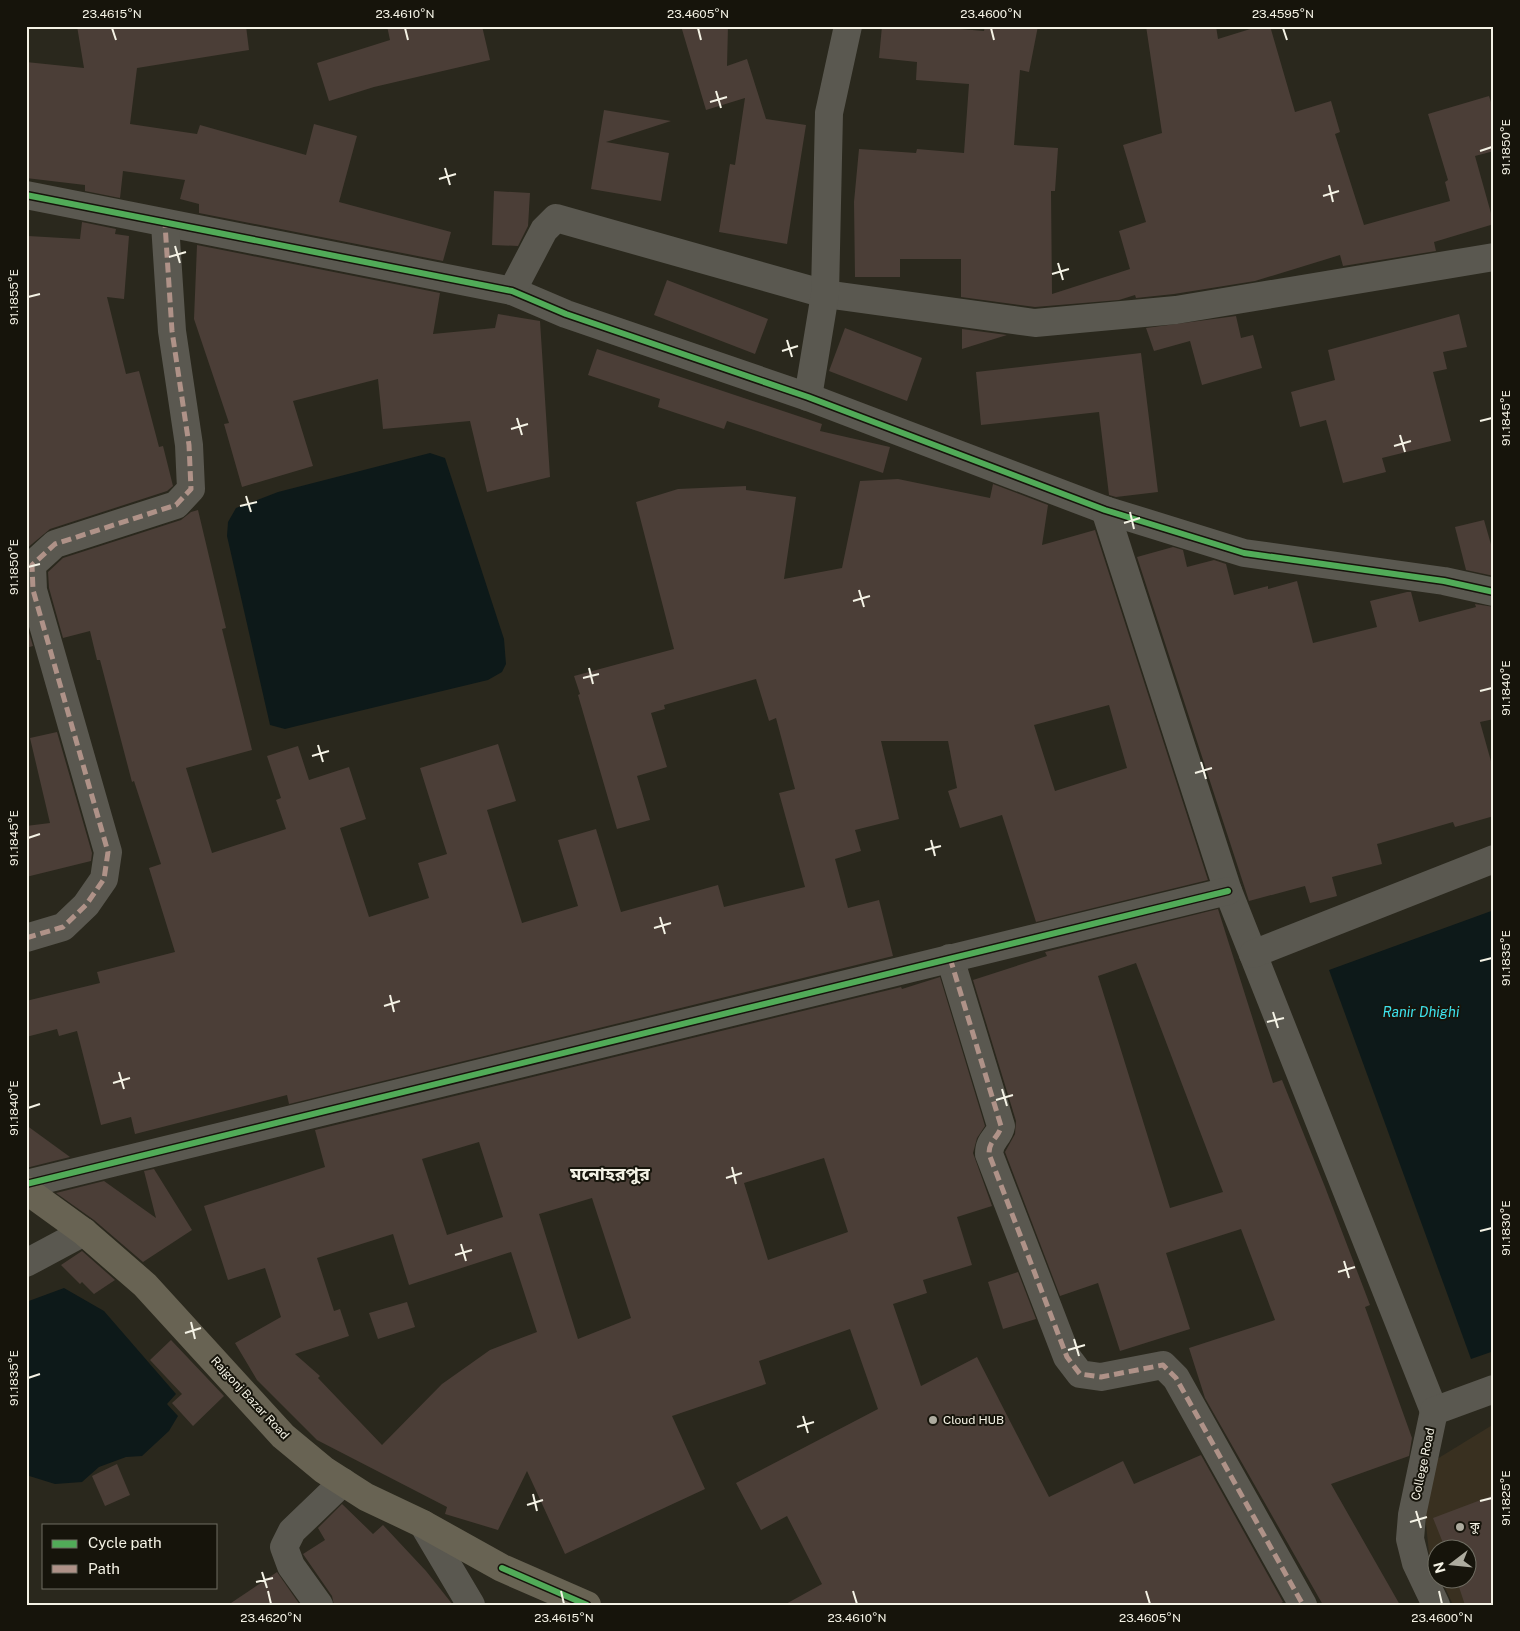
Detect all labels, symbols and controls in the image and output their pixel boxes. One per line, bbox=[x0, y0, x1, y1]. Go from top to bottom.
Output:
text: 23.4615°N bbox=[82, 7, 142, 21]
text: 23.4610°N bbox=[375, 7, 435, 21]
text: 23.4605°N bbox=[667, 7, 729, 21]
text: 23.4600°N bbox=[960, 7, 1022, 21]
text: 23.4595°N bbox=[1252, 7, 1314, 21]
text: 91.1850°E bbox=[1499, 119, 1513, 175]
text: 91.1855°E bbox=[7, 269, 21, 325]
text: 91.1845°E bbox=[1499, 390, 1513, 446]
text: 91.1850°E bbox=[7, 539, 21, 595]
text: 91.1840°E bbox=[1499, 660, 1513, 716]
text: 91.1845°E bbox=[7, 810, 21, 866]
text: 91.1835°E bbox=[1499, 930, 1513, 986]
water label: Ranir Dhighi bbox=[1383, 1004, 1460, 1020]
text: 91.1840°E bbox=[7, 1080, 21, 1136]
district label: মনোহরপুর bbox=[569, 1163, 651, 1185]
text: 91.1830°E bbox=[1499, 1200, 1513, 1256]
text: 91.1835°E bbox=[7, 1350, 21, 1406]
street label: Rajgonj Bazar Road bbox=[208, 1354, 292, 1442]
place label: Cloud HUB bbox=[943, 1413, 1004, 1427]
marker: Cloud HUB bbox=[927, 1414, 939, 1426]
street label: College Road bbox=[1408, 1426, 1438, 1502]
text: 91.1825°E bbox=[1499, 1470, 1513, 1526]
place label: কু bbox=[1469, 1520, 1480, 1535]
marker: কু bbox=[1454, 1521, 1466, 1533]
legend bbox=[42, 1524, 218, 1588]
text: Cycle path bbox=[88, 1534, 162, 1551]
north arrow bbox=[1428, 1538, 1478, 1588]
text: Path bbox=[88, 1560, 120, 1577]
text: N bbox=[1430, 1560, 1449, 1575]
text: 23.4620°N bbox=[240, 1611, 302, 1625]
text: 23.4615°N bbox=[534, 1611, 594, 1625]
text: 23.4610°N bbox=[827, 1611, 887, 1625]
text: 23.4605°N bbox=[1119, 1611, 1181, 1625]
text: 23.4600°N bbox=[1411, 1611, 1473, 1625]

